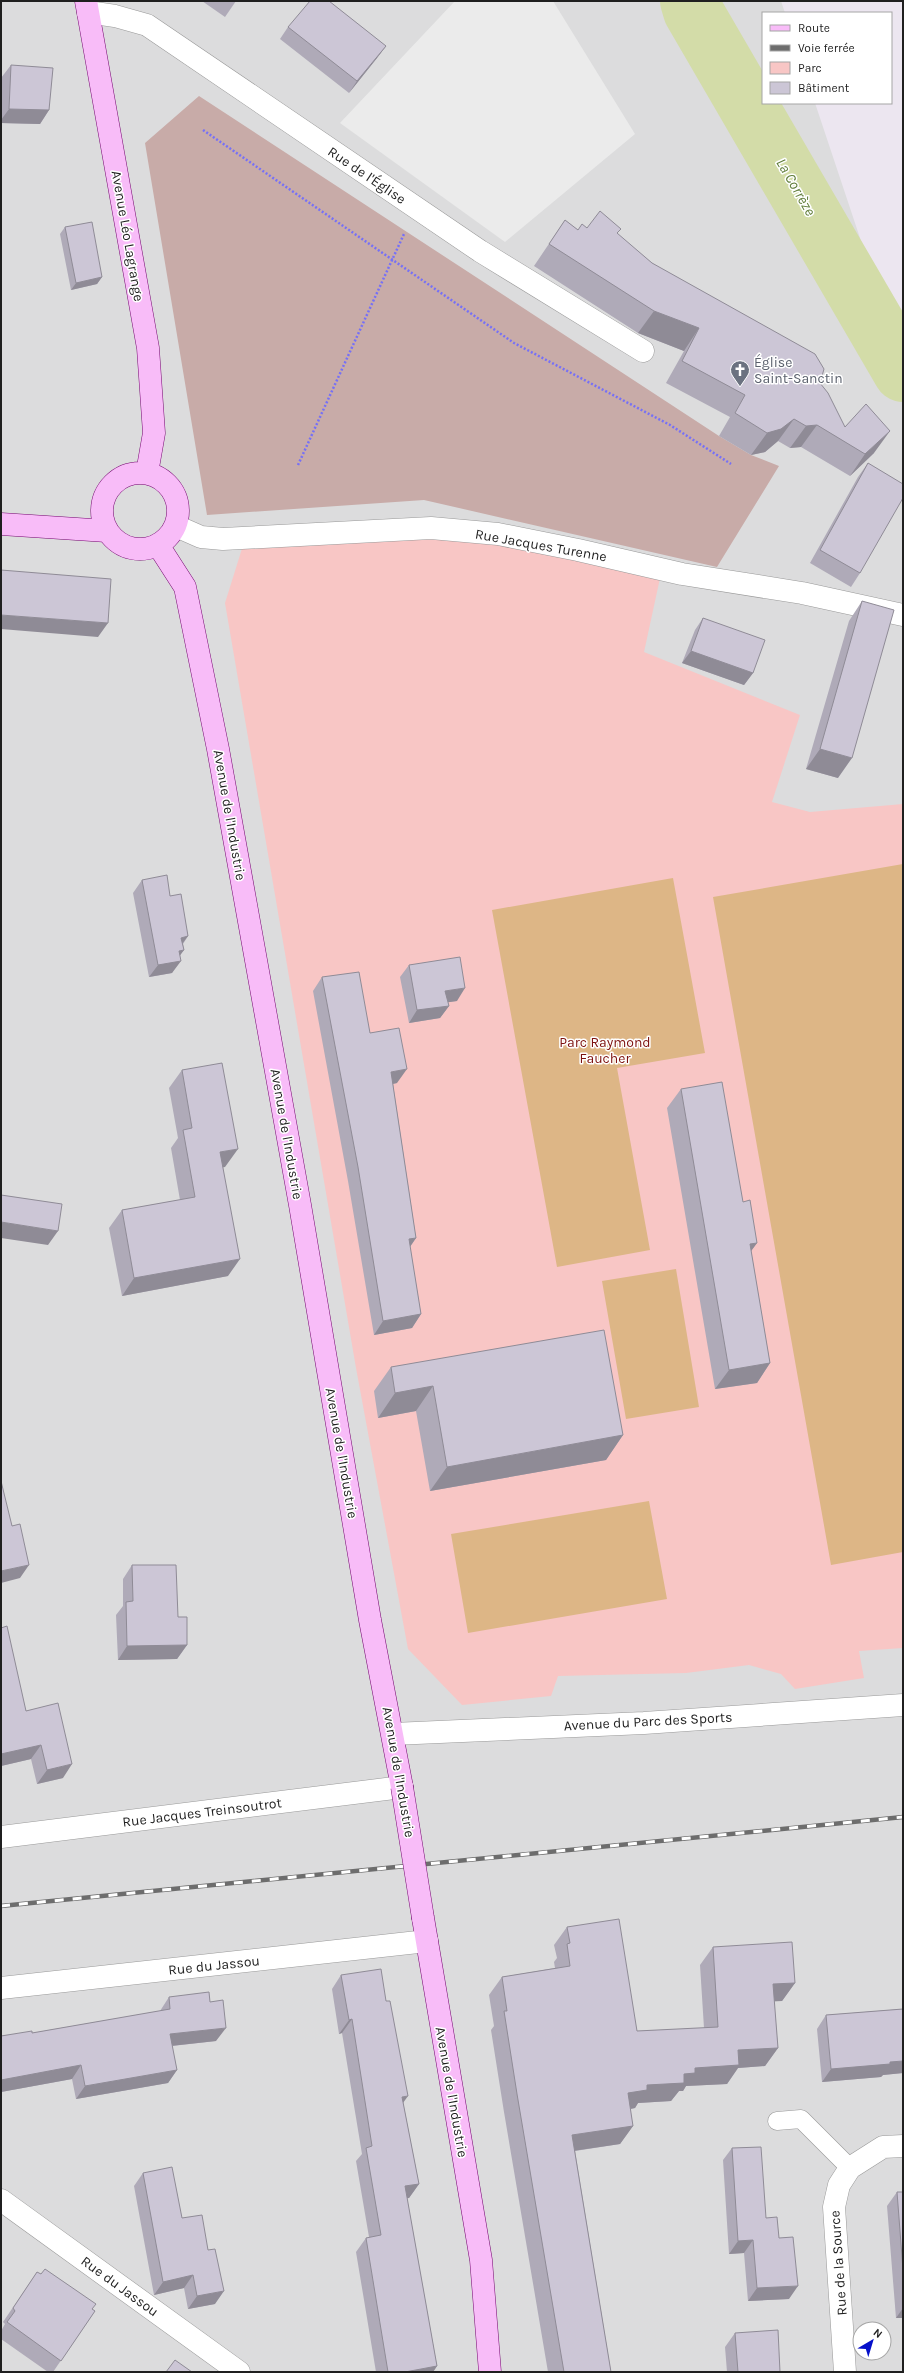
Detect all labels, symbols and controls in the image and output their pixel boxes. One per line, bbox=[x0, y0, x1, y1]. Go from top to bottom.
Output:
legend bbox=[762, 12, 892, 104]
text: Route bbox=[798, 21, 830, 35]
text: Voie ferrée bbox=[798, 41, 855, 55]
text: Parc bbox=[798, 61, 822, 75]
text: Bâtiment bbox=[798, 81, 850, 95]
street label: Rue de l'Église bbox=[324, 142, 410, 208]
water label: La Corrèze bbox=[772, 155, 820, 219]
street label: Avenue Léo Lagrange bbox=[108, 169, 147, 303]
place label: Église Saint-Sanctin bbox=[754, 353, 843, 387]
church icon: Église Saint-Sanctin bbox=[729, 359, 751, 387]
street label: Rue Jacques Turenne bbox=[474, 526, 608, 565]
street label: Avenue de l'Industrie bbox=[210, 749, 249, 882]
park label: Parc Raymond Faucher bbox=[559, 1034, 651, 1067]
street label: Avenue de l'Industrie bbox=[267, 1068, 306, 1201]
street label: Avenue de l'Industrie bbox=[322, 1387, 361, 1520]
street label: Avenue de l'Industrie bbox=[379, 1706, 418, 1839]
street label: Avenue du Parc des Sports bbox=[563, 1709, 733, 1734]
street label: Rue Jacques Treinsoutrot bbox=[121, 1794, 283, 1831]
street label: Rue du Jassou bbox=[167, 1952, 261, 1979]
street label: Avenue de l'Industrie bbox=[432, 2026, 471, 2159]
street label: Rue de la Source bbox=[826, 2210, 851, 2316]
street label: Rue du Jassou bbox=[78, 2253, 162, 2320]
north arrow bbox=[852, 2321, 892, 2361]
text: N bbox=[871, 2326, 885, 2341]

